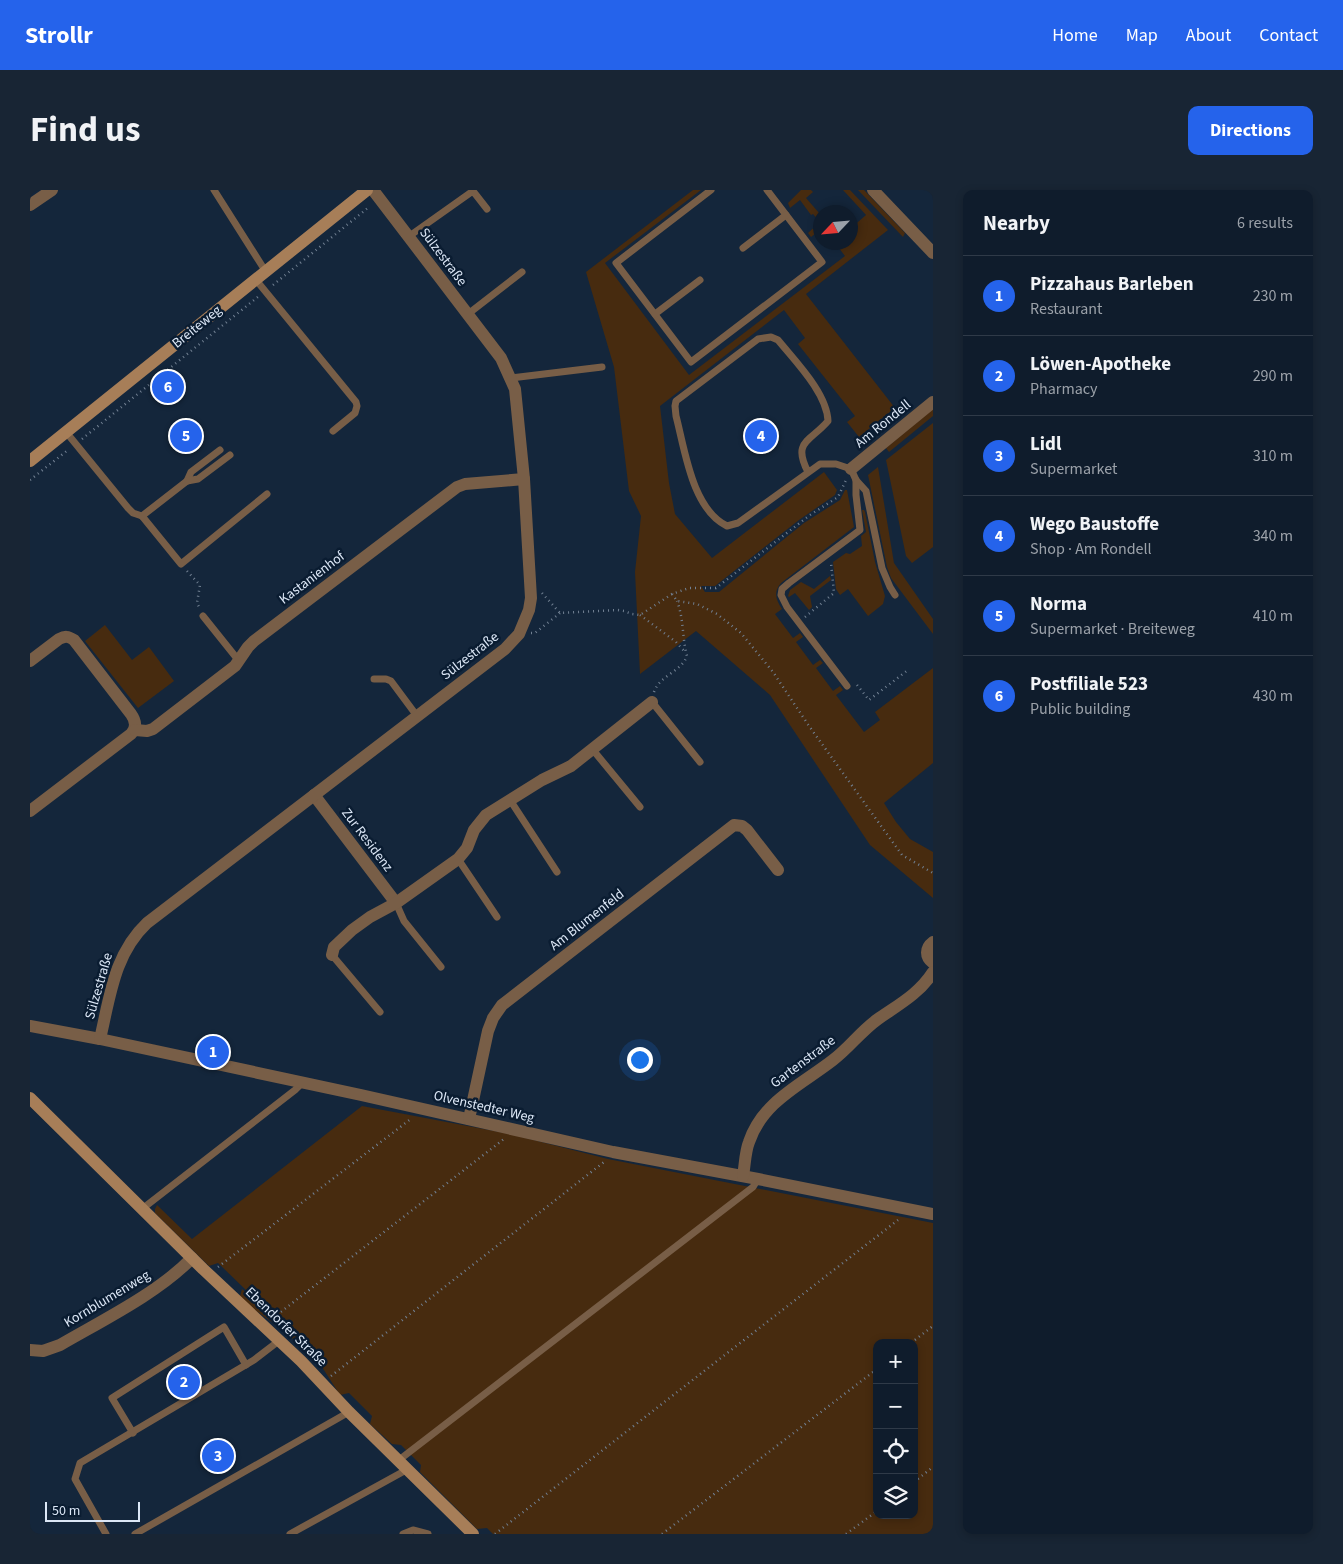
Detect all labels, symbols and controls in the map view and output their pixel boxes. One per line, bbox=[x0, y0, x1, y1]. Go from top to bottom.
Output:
text: Strollr bbox=[25, 18, 93, 53]
text: Home bbox=[1052, 23, 1098, 48]
text: Map bbox=[1126, 23, 1158, 48]
text: About bbox=[1186, 23, 1231, 48]
text: Contact bbox=[1259, 23, 1318, 48]
text: Find us bbox=[30, 105, 140, 155]
button: Directions bbox=[1188, 106, 1313, 155]
north arrow bbox=[813, 205, 858, 250]
text: Nearby bbox=[983, 208, 1050, 238]
text: 6 results bbox=[1237, 212, 1293, 234]
street label: Sülzestraße bbox=[414, 224, 472, 290]
text: Pizzahaus Barleben bbox=[1030, 271, 1194, 298]
text: 1 bbox=[995, 285, 1003, 307]
text: 230 m bbox=[1253, 285, 1293, 307]
text: Restaurant bbox=[1030, 298, 1103, 320]
street label: Breiteweg bbox=[168, 301, 226, 353]
text: Löwen-Apotheke bbox=[1030, 351, 1171, 378]
text: 2 bbox=[995, 365, 1003, 387]
text: 290 m bbox=[1253, 365, 1293, 387]
pin: 6 bbox=[152, 368, 184, 406]
text: Pharmacy bbox=[1030, 378, 1098, 400]
street label: Am Rondell bbox=[851, 395, 916, 453]
pin: 5 bbox=[170, 417, 202, 455]
pin: 4 bbox=[745, 417, 777, 455]
text: Lidl bbox=[1030, 431, 1061, 458]
text: 3 bbox=[995, 445, 1003, 467]
text: 310 m bbox=[1253, 445, 1293, 467]
text: Supermarket bbox=[1030, 458, 1117, 480]
text: Wego Baustoffe bbox=[1030, 511, 1159, 538]
text: 4 bbox=[995, 525, 1003, 547]
text: 340 m bbox=[1253, 525, 1293, 547]
text: Shop · Am Rondell bbox=[1030, 538, 1152, 560]
street label: Kastanienhof bbox=[275, 546, 350, 609]
text: Norma bbox=[1030, 591, 1087, 618]
text: 5 bbox=[995, 605, 1003, 627]
text: 410 m bbox=[1253, 605, 1293, 627]
text: Supermarket · Breiteweg bbox=[1030, 618, 1195, 640]
street label: Sülzestraße bbox=[437, 627, 503, 685]
text: Postfiliale 523 bbox=[1030, 671, 1148, 698]
text: 6 bbox=[995, 685, 1003, 707]
text: 430 m bbox=[1253, 685, 1293, 707]
text: Public building bbox=[1030, 698, 1130, 720]
street label: Zur Residenz bbox=[336, 804, 398, 876]
street label: Am Blumenfeld bbox=[545, 884, 629, 956]
street label: Sülzestraße bbox=[80, 950, 118, 1022]
street label: Gartenstraße bbox=[766, 1031, 840, 1093]
pin: 1 bbox=[197, 1033, 229, 1071]
your location bbox=[627, 1047, 653, 1073]
street label: Olvenstedter Weg bbox=[432, 1086, 536, 1128]
street label: Kornblumenweg bbox=[60, 1265, 154, 1333]
street label: Ebendorfer Straße bbox=[241, 1283, 331, 1371]
map controls bbox=[873, 1339, 918, 1519]
button: + bbox=[873, 1339, 918, 1384]
pin: 2 bbox=[168, 1363, 200, 1401]
button: − bbox=[873, 1384, 918, 1429]
button: locate bbox=[873, 1429, 918, 1474]
pin: 3 bbox=[202, 1437, 234, 1475]
button: layers bbox=[873, 1474, 918, 1519]
scale bar bbox=[45, 1499, 140, 1522]
text: 50 m bbox=[52, 1501, 80, 1521]

